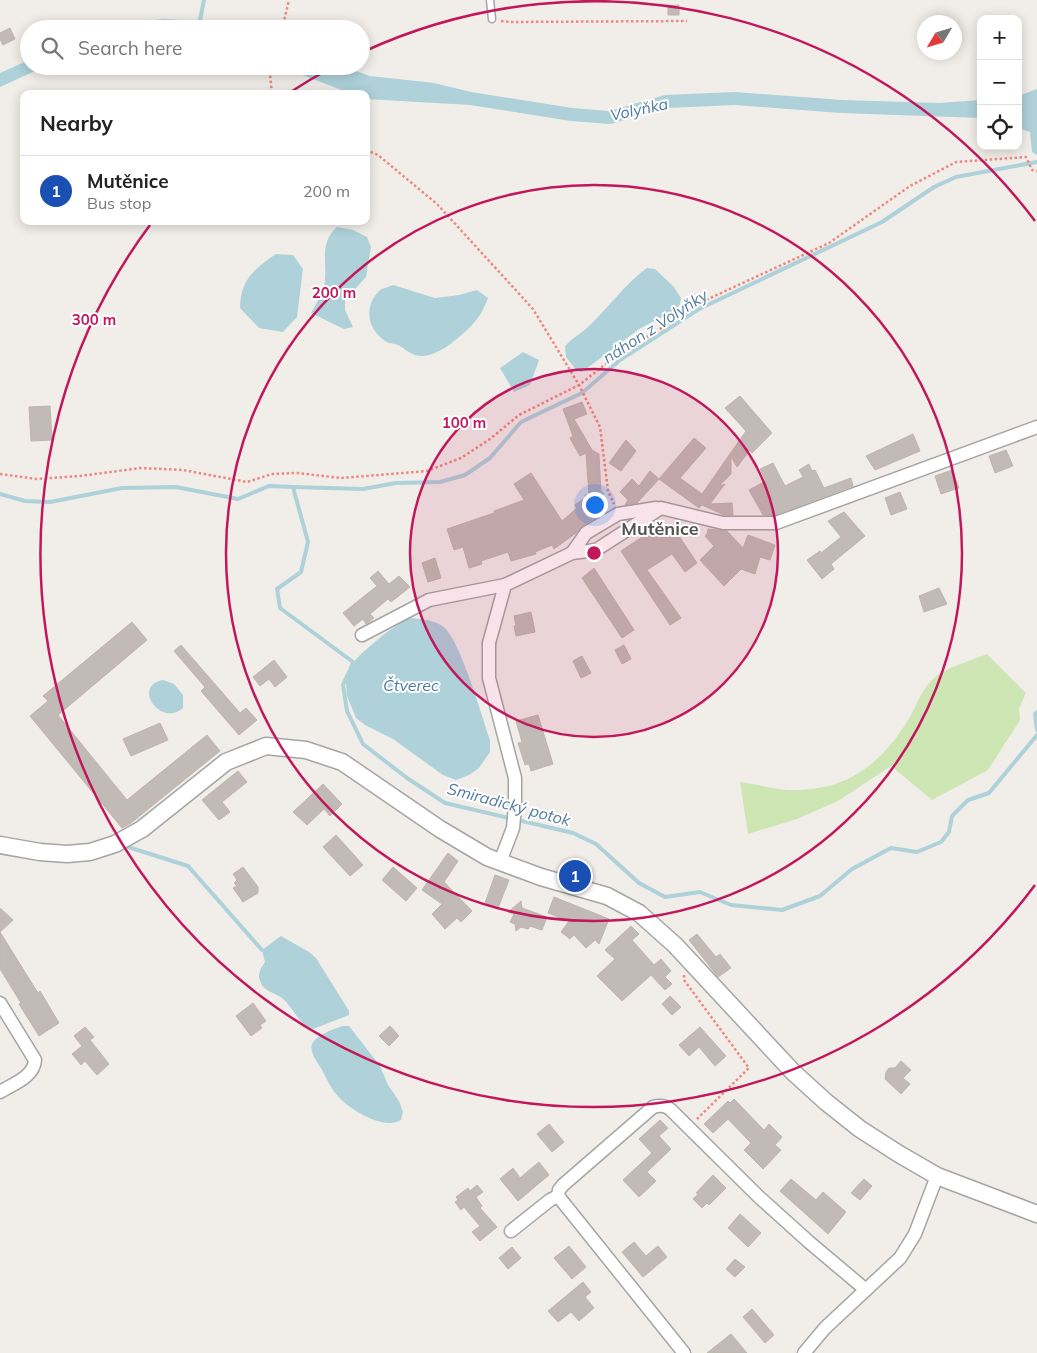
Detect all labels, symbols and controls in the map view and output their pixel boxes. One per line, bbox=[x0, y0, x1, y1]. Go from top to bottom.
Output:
north arrow bbox=[917, 15, 962, 60]
map controls bbox=[977, 15, 1022, 150]
button: + bbox=[977, 15, 1022, 60]
search box bbox=[20, 20, 370, 75]
icon: search bbox=[38, 34, 66, 62]
text: Search here bbox=[78, 36, 182, 60]
button: − bbox=[977, 60, 1022, 105]
water label: Volyňka bbox=[608, 93, 670, 125]
button: locate bbox=[977, 105, 1022, 150]
text: Nearby bbox=[40, 110, 113, 136]
text: Mutěnice bbox=[87, 169, 169, 193]
text: 1 bbox=[51, 181, 61, 201]
text: 200 m bbox=[303, 181, 350, 201]
text: Bus stop bbox=[87, 193, 151, 213]
text: 200 m bbox=[312, 283, 356, 302]
water label: náhon z Volyňky bbox=[599, 284, 712, 367]
text: 300 m bbox=[72, 310, 116, 329]
text: 100 m bbox=[442, 413, 486, 432]
your location bbox=[582, 492, 608, 518]
district label: Mutěnice bbox=[621, 517, 699, 540]
centre of rings bbox=[585, 544, 603, 562]
water label: Čtverec bbox=[383, 675, 439, 695]
water label: Smiradický potok bbox=[445, 778, 574, 830]
pin: 1 bbox=[559, 857, 591, 895]

